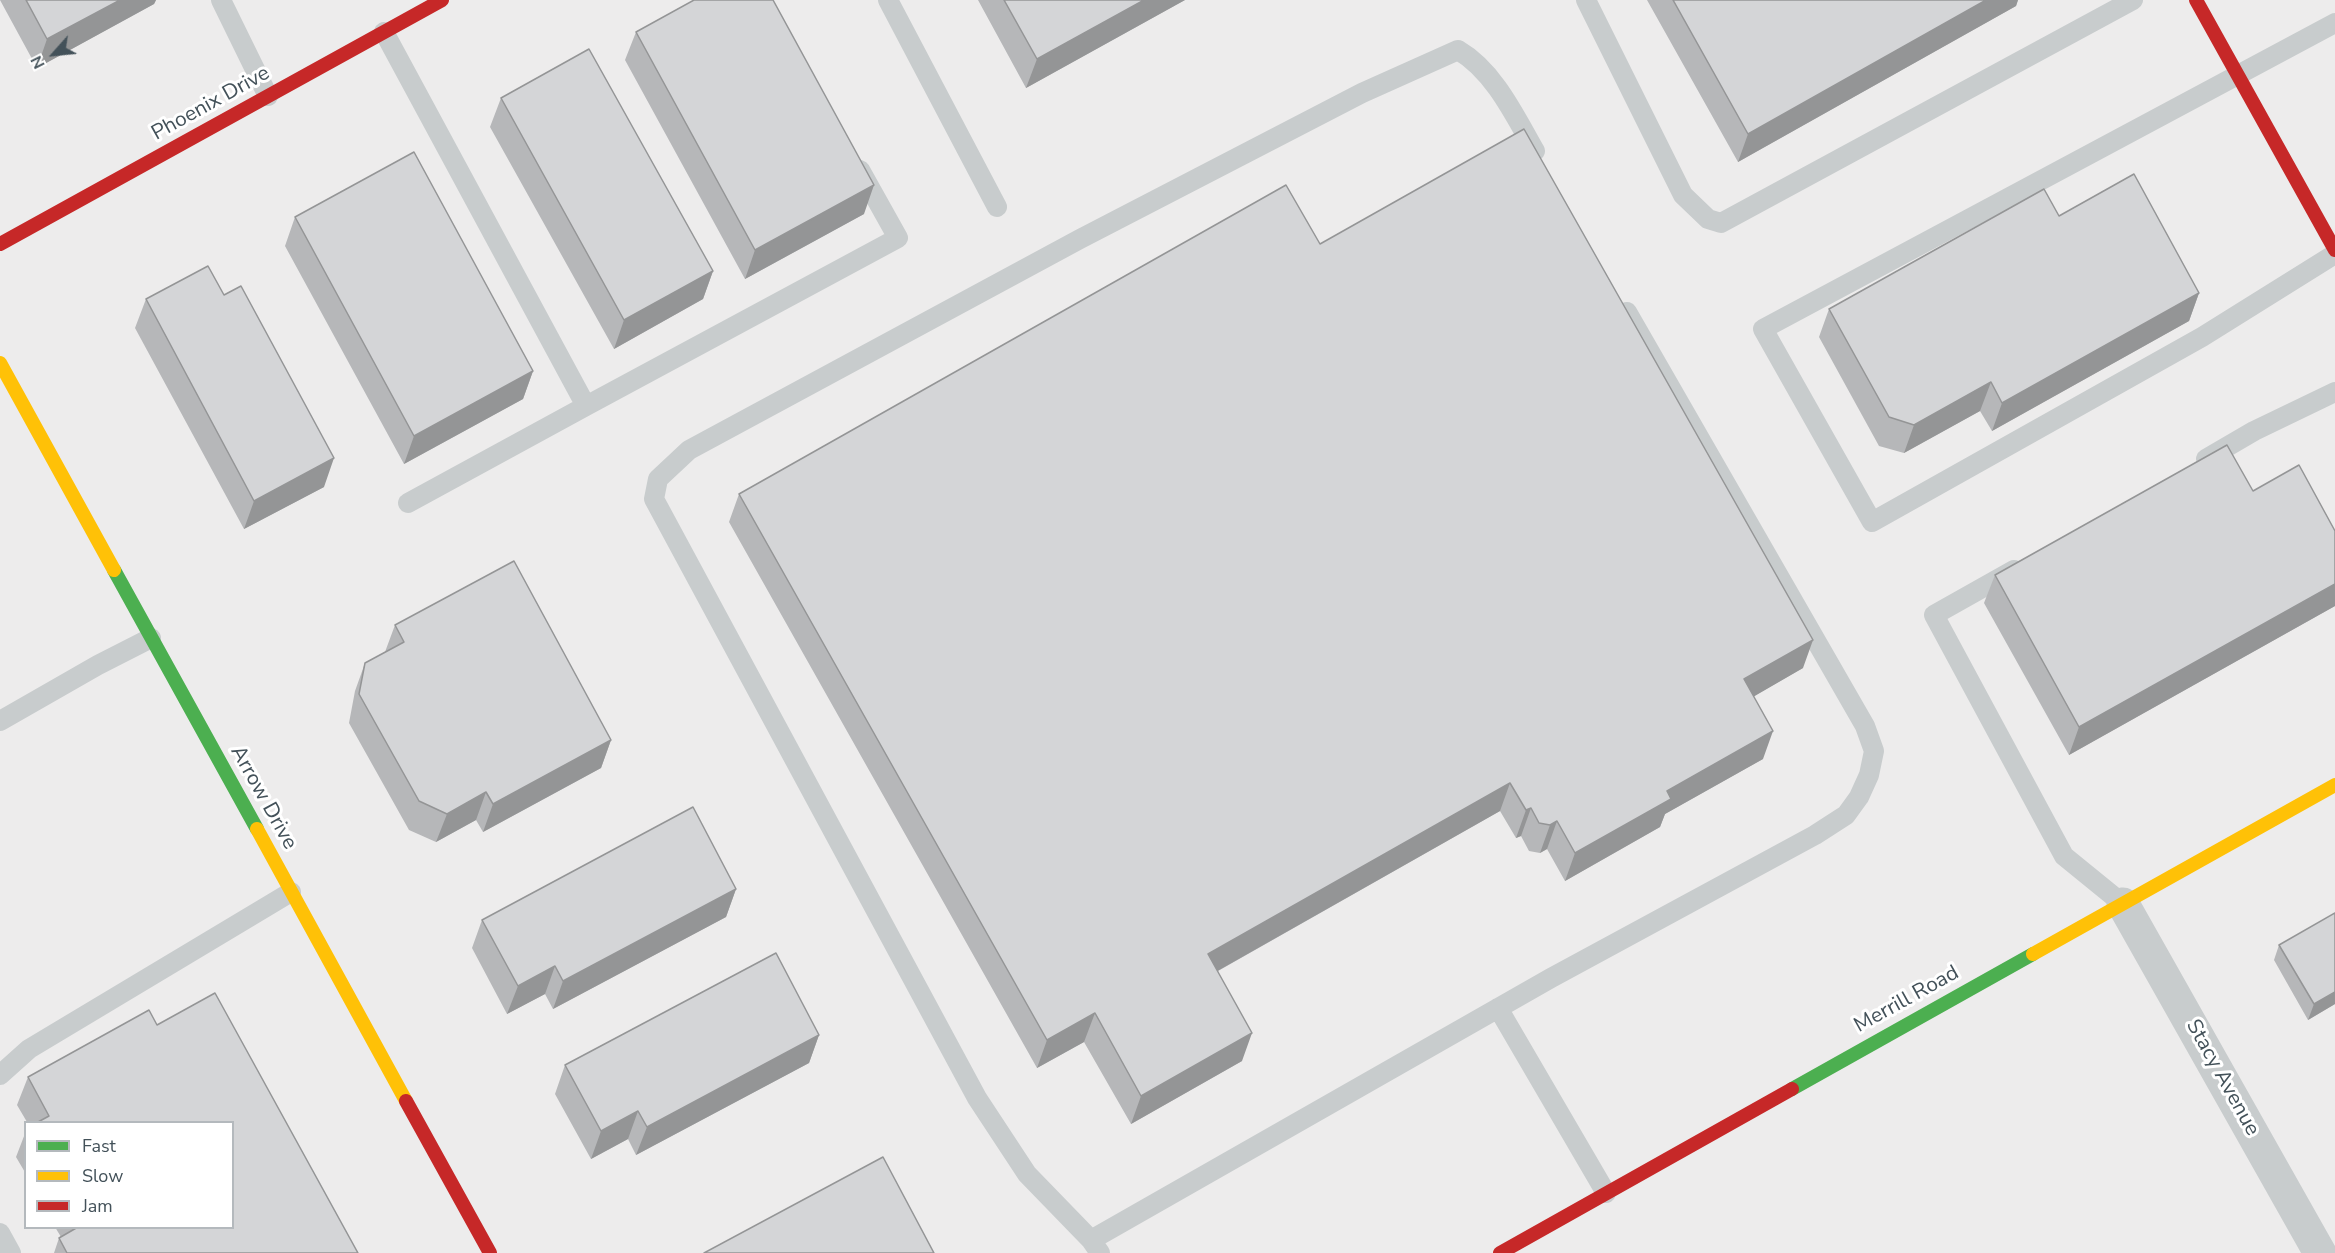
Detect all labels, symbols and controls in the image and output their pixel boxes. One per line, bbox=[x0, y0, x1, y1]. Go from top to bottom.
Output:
north arrow bbox=[24, 24, 84, 84]
text: N bbox=[25, 52, 50, 72]
street label: Phoenix Drive bbox=[148, 61, 274, 147]
street label: Arrow Drive bbox=[224, 742, 302, 854]
street label: Merrill Road bbox=[1850, 961, 1964, 1039]
street label: Stacy Avenue bbox=[2180, 1016, 2264, 1140]
legend bbox=[24, 1121, 234, 1229]
text: Fast bbox=[82, 1134, 116, 1158]
text: Slow bbox=[82, 1164, 123, 1188]
text: Jam bbox=[82, 1194, 113, 1218]

